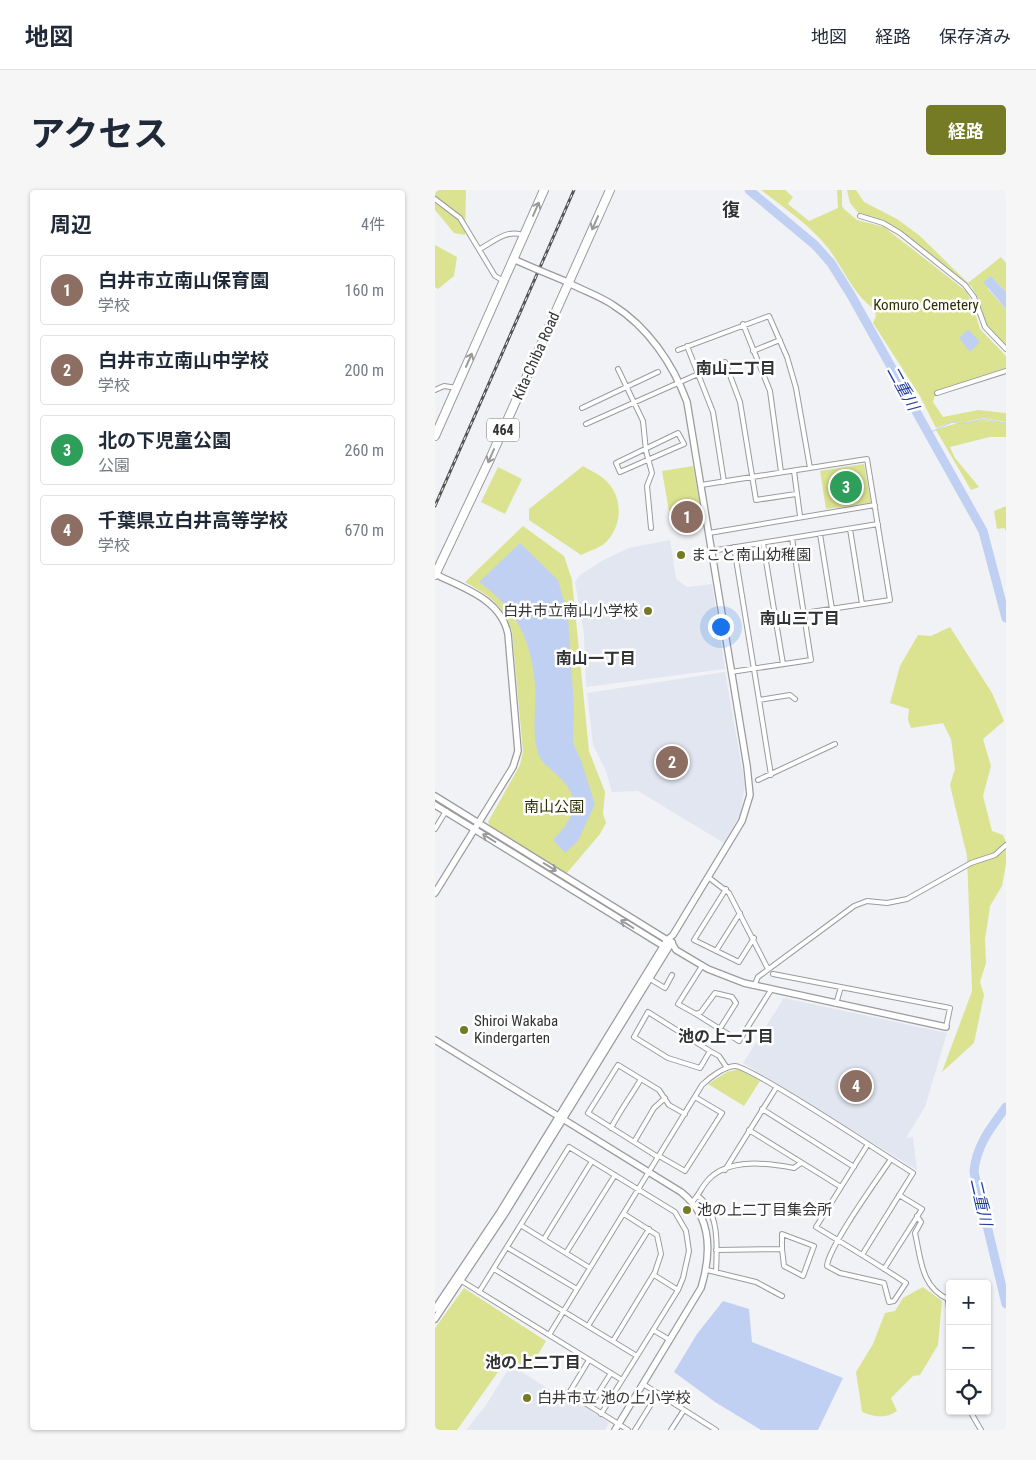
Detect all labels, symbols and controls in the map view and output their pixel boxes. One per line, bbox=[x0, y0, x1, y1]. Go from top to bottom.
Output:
text: 地図 bbox=[25, 23, 73, 51]
text: 地図 bbox=[811, 26, 847, 47]
text: 経路 bbox=[875, 26, 911, 47]
text: 保存済み bbox=[939, 26, 1011, 47]
button: 経路 bbox=[926, 105, 1006, 155]
text: アクセス bbox=[30, 114, 168, 155]
district label: 復 bbox=[722, 199, 740, 220]
one-way arrow bbox=[532, 202, 542, 217]
text: 周辺 bbox=[50, 213, 92, 237]
text: 4件 bbox=[361, 215, 385, 234]
one-way arrow bbox=[589, 215, 599, 230]
text: 白井市立南山保育園 bbox=[98, 269, 269, 292]
text: 1 bbox=[63, 281, 71, 300]
text: 160 m bbox=[345, 281, 384, 300]
text: 学校 bbox=[98, 296, 130, 315]
park label: Komuro Cemetery bbox=[873, 296, 979, 314]
street label: Kita-Chiba Road bbox=[509, 309, 563, 403]
text: 白井市立南山中学校 bbox=[98, 349, 269, 372]
one-way arrow bbox=[465, 353, 475, 368]
district label: 南山二丁目 bbox=[696, 359, 776, 378]
text: 2 bbox=[63, 361, 71, 380]
text: 200 m bbox=[345, 361, 384, 380]
water label: 二重川 bbox=[883, 362, 924, 415]
text: 学校 bbox=[98, 376, 130, 395]
road number: 464 bbox=[487, 418, 519, 442]
text: 北の下児童公園 bbox=[98, 429, 231, 452]
text: 3 bbox=[63, 441, 71, 460]
text: 260 m bbox=[345, 441, 384, 460]
one-way arrow bbox=[486, 448, 496, 463]
text: 公園 bbox=[98, 456, 130, 475]
pin: 3 bbox=[830, 468, 862, 506]
pin: 1 bbox=[671, 498, 703, 536]
text: 千葉県立白井高等学校 bbox=[98, 509, 288, 532]
text: 4 bbox=[63, 521, 71, 540]
text: 670 m bbox=[345, 521, 384, 540]
text: 学校 bbox=[98, 536, 130, 555]
place label: まこと南山幼稚園 bbox=[691, 546, 811, 564]
marker: まこと南山幼稚園 bbox=[675, 549, 687, 561]
place label: 白井市立南山小学校 bbox=[503, 602, 638, 620]
marker: 白井市立南山小学校 bbox=[642, 605, 654, 617]
district label: 南山三丁目 bbox=[760, 609, 840, 628]
your location bbox=[708, 614, 734, 640]
district label: 南山一丁目 bbox=[556, 649, 636, 668]
pin: 2 bbox=[656, 743, 688, 781]
park label: 南山公園 bbox=[524, 798, 584, 816]
one-way arrow bbox=[482, 832, 496, 842]
one-way arrow bbox=[542, 863, 556, 873]
one-way arrow bbox=[620, 918, 634, 928]
place label: Shiroi Wakaba Kindergarten bbox=[474, 1012, 558, 1047]
marker: Shiroi Wakaba Kindergarten bbox=[458, 1024, 470, 1036]
district label: 池の上一丁目 bbox=[678, 1027, 774, 1046]
pin: 4 bbox=[840, 1067, 872, 1105]
water label: 二重川 bbox=[966, 1176, 996, 1229]
place label: 池の上二丁目集会所 bbox=[697, 1201, 832, 1219]
marker: 池の上二丁目集会所 bbox=[681, 1204, 693, 1216]
map controls bbox=[946, 1280, 991, 1415]
button: + bbox=[946, 1280, 991, 1325]
button: − bbox=[946, 1325, 991, 1370]
district label: 池の上二丁目 bbox=[485, 1353, 581, 1372]
button: locate bbox=[946, 1370, 991, 1415]
place label: 白井市立 池の上小学校 bbox=[537, 1389, 690, 1407]
marker: 白井市立 池の上小学校 bbox=[521, 1392, 533, 1404]

